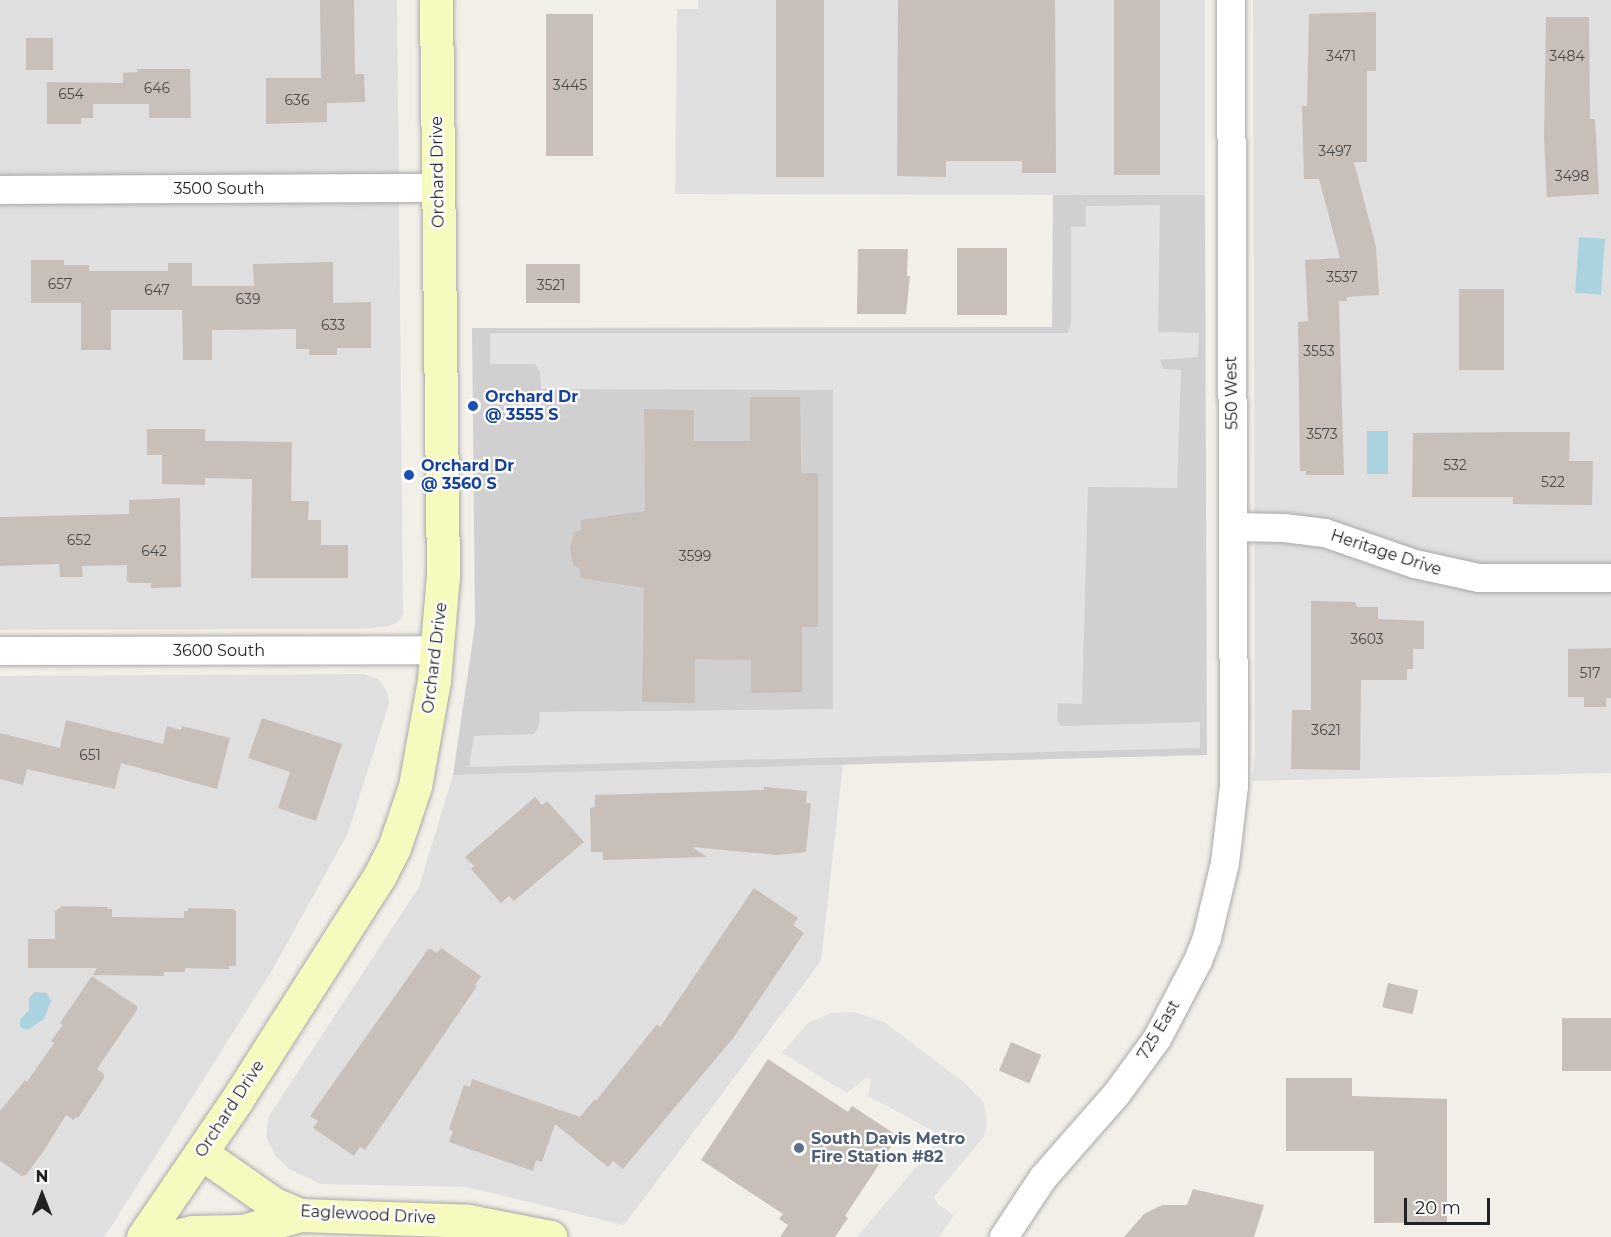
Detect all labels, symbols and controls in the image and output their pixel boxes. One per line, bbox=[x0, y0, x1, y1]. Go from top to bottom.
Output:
house number: 3471 bbox=[1326, 48, 1356, 64]
house number: 3484 bbox=[1549, 48, 1585, 64]
house number: 3445 bbox=[553, 77, 587, 93]
house number: 646 bbox=[144, 80, 170, 96]
house number: 654 bbox=[58, 86, 84, 102]
house number: 636 bbox=[285, 92, 309, 108]
street label: Orchard Drive bbox=[427, 116, 449, 228]
house number: 3497 bbox=[1318, 143, 1352, 159]
house number: 3498 bbox=[1555, 168, 1589, 184]
street label: 3500 South bbox=[173, 179, 265, 199]
house number: 3537 bbox=[1326, 269, 1358, 285]
house number: 657 bbox=[48, 276, 72, 292]
house number: 3521 bbox=[537, 277, 565, 293]
house number: 647 bbox=[144, 282, 170, 298]
house number: 639 bbox=[236, 291, 260, 307]
house number: 633 bbox=[321, 317, 345, 333]
house number: 3553 bbox=[1303, 343, 1335, 359]
street label: 550 West bbox=[1222, 356, 1242, 430]
place label: Orchard Dr @ 3555 S bbox=[485, 387, 578, 425]
marker: Orchard Dr @ 3555 S bbox=[466, 399, 480, 413]
house number: 3573 bbox=[1306, 426, 1338, 442]
place label: Orchard Dr @ 3560 S bbox=[421, 456, 514, 494]
house number: 532 bbox=[1443, 457, 1467, 473]
marker: Orchard Dr @ 3560 S bbox=[402, 468, 416, 482]
house number: 522 bbox=[1541, 474, 1565, 490]
street label: Heritage Drive bbox=[1328, 526, 1444, 580]
house number: 652 bbox=[67, 532, 91, 548]
house number: 642 bbox=[141, 543, 167, 559]
house number: 3599 bbox=[679, 548, 711, 564]
street label: Orchard Drive bbox=[419, 601, 451, 715]
house number: 3603 bbox=[1350, 631, 1384, 647]
street label: 3600 South bbox=[173, 641, 265, 661]
house number: 517 bbox=[1579, 665, 1601, 681]
house number: 3621 bbox=[1311, 722, 1341, 738]
house number: 651 bbox=[79, 747, 101, 763]
street label: 725 East bbox=[1134, 997, 1184, 1063]
street label: Orchard Drive bbox=[191, 1057, 269, 1161]
place label: South Davis Metro Fire Station #82 bbox=[811, 1129, 965, 1167]
marker: South Davis Metro Fire Station #82 bbox=[792, 1141, 806, 1155]
north arrow bbox=[12, 1165, 72, 1225]
text: N bbox=[36, 1167, 48, 1186]
scale bar bbox=[1407, 1186, 1492, 1224]
text: 20 m bbox=[1415, 1197, 1461, 1219]
street label: Eaglewood Drive bbox=[300, 1202, 436, 1228]

